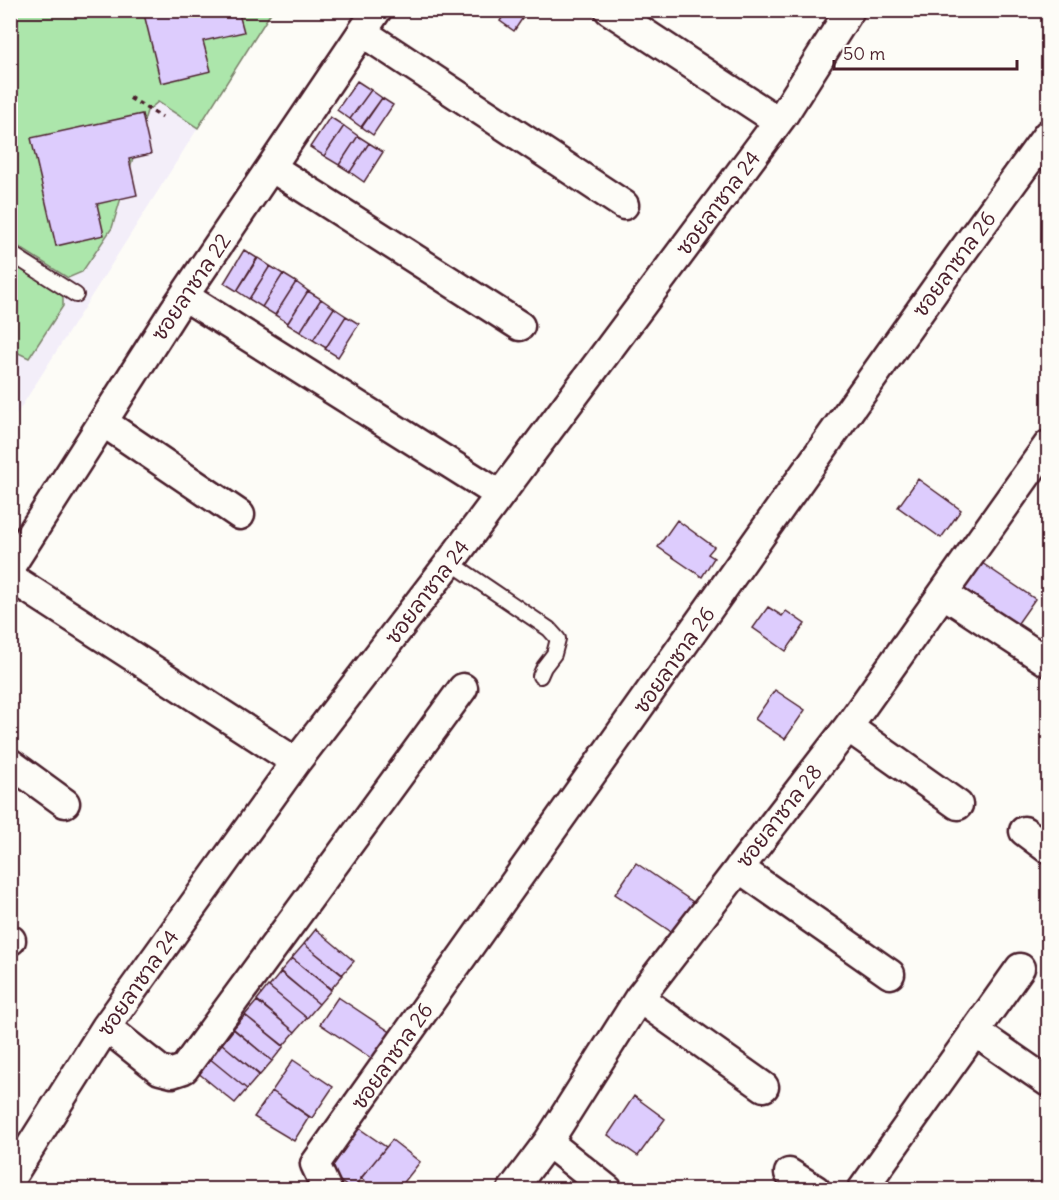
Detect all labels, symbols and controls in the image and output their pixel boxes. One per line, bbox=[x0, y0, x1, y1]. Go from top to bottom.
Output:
scale bar bbox=[834, 33, 1017, 71]
text: 50 m bbox=[843, 42, 885, 65]
street label: ซอยลาซาล 24 bbox=[670, 145, 766, 261]
street label: ซอยลาซาล 26 bbox=[907, 206, 1001, 322]
street label: ซอยลาซาล 22 bbox=[145, 228, 237, 346]
street label: ซอยลาซาล 24 bbox=[379, 534, 475, 650]
street label: ซอยลาซาล 26 bbox=[627, 601, 721, 719]
street label: ซอยลาซาล 28 bbox=[730, 759, 828, 873]
street label: ซอยลาซาล 24 bbox=[91, 925, 185, 1041]
street label: ซอยลาซาล 26 bbox=[345, 997, 439, 1115]

